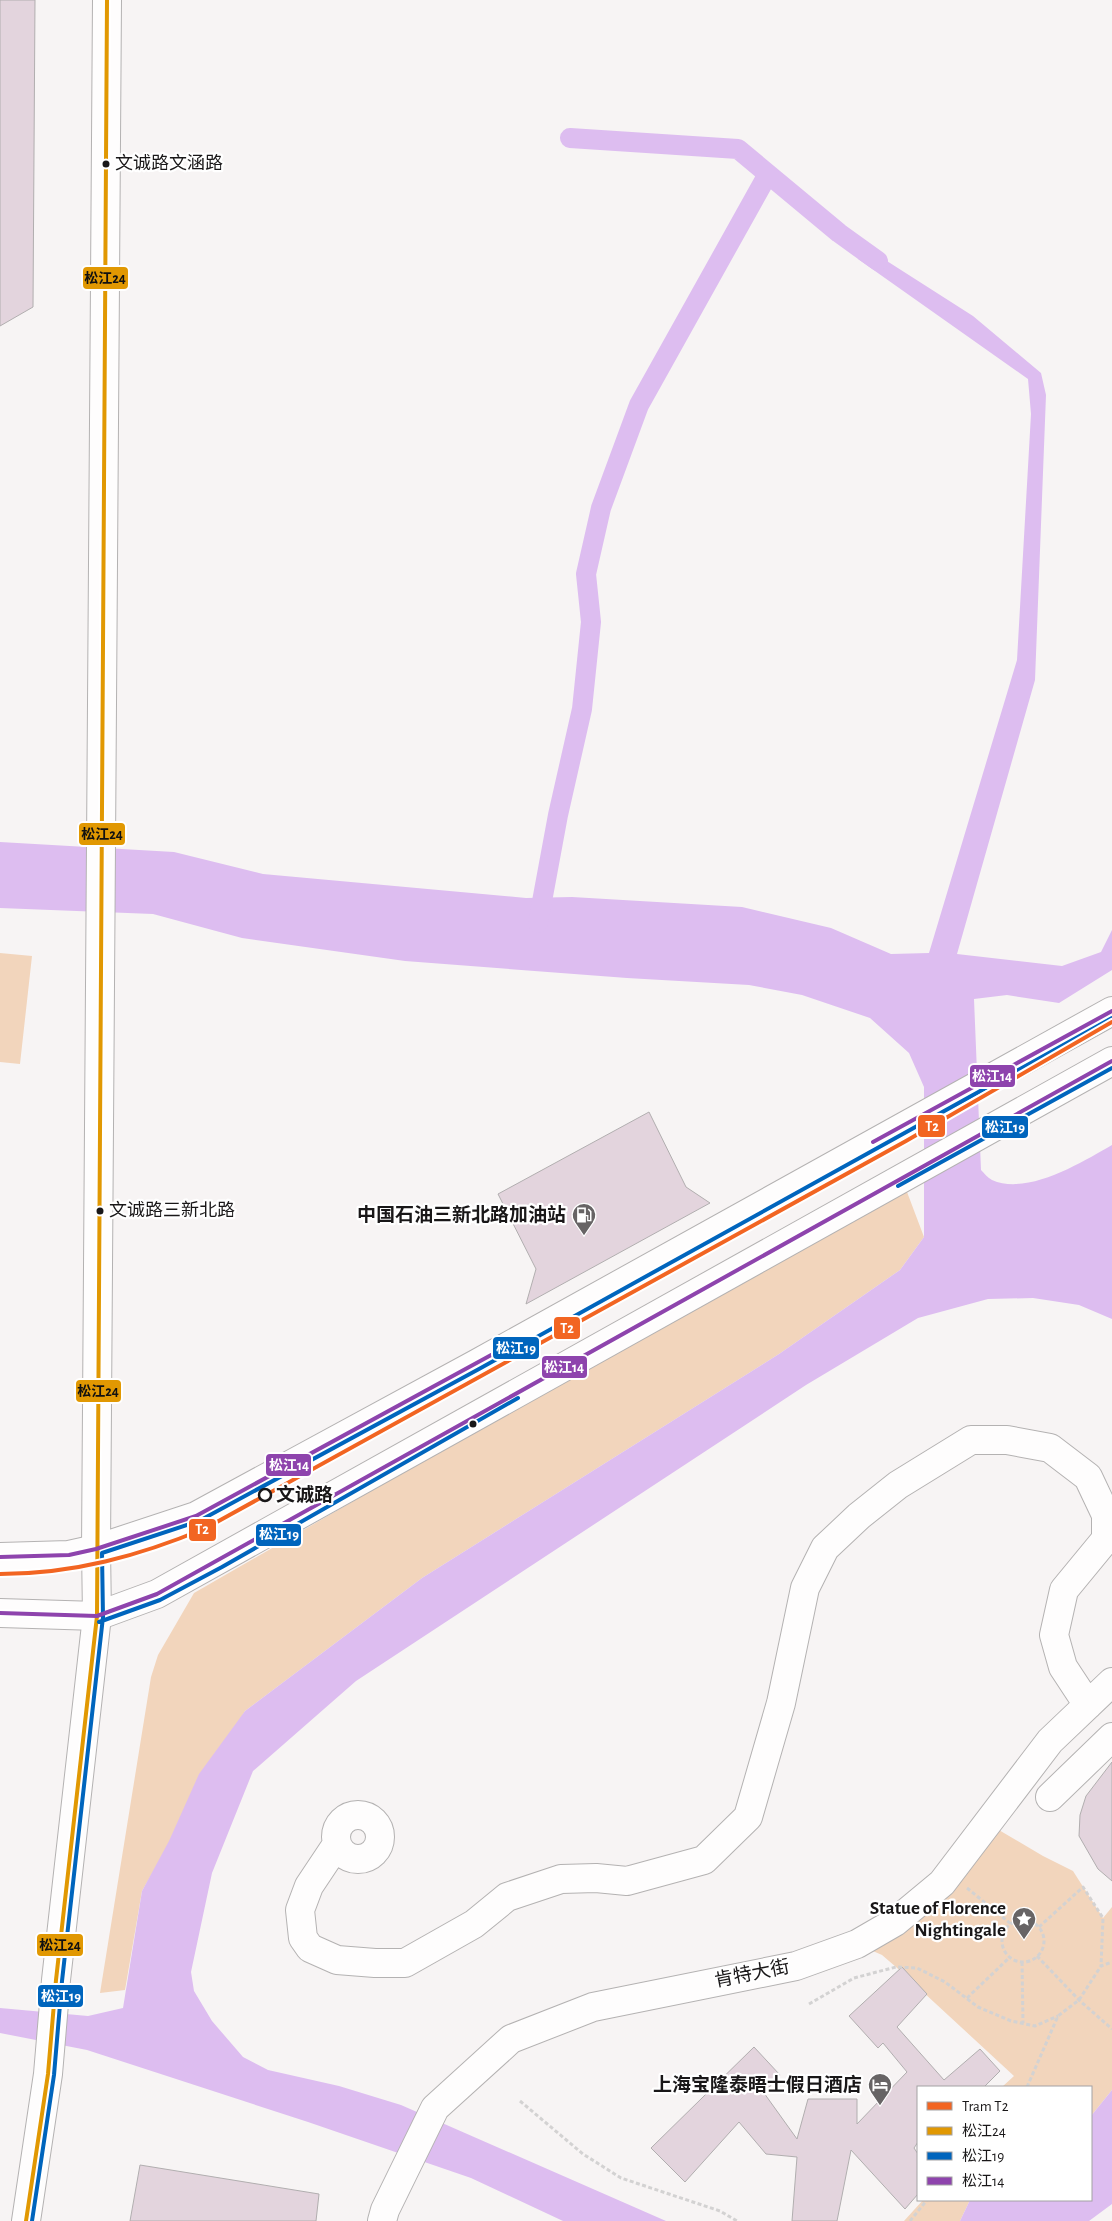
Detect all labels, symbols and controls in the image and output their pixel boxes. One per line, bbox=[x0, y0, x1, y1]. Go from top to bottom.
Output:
place label: 文诚路文涵路 bbox=[115, 153, 223, 173]
marker: 文诚路文涵路 bbox=[101, 159, 111, 169]
line badge: 松江24 bbox=[82, 266, 129, 290]
text: 松江24 bbox=[84, 271, 126, 286]
line badge: 松江24 bbox=[78, 822, 126, 846]
text: 松江24 bbox=[81, 827, 123, 842]
line badge: 松江14 bbox=[969, 1064, 1016, 1088]
text: 松江14 bbox=[972, 1069, 1012, 1084]
line badge: T2 bbox=[917, 1114, 946, 1138]
line badge: 松江19 bbox=[981, 1115, 1029, 1139]
text: T2 bbox=[925, 1120, 939, 1134]
text: 松江19 bbox=[985, 1120, 1025, 1135]
place label: 文诚路三新北路 bbox=[109, 1200, 235, 1220]
fuel station icon: 中国石油三新北路加油站 bbox=[571, 1202, 597, 1236]
place label: 中国石油三新北路加油站 bbox=[357, 1204, 566, 1225]
marker: 文诚路三新北路 bbox=[95, 1206, 105, 1216]
line badge: T2 bbox=[553, 1316, 581, 1340]
text: T2 bbox=[560, 1322, 574, 1336]
line badge: 松江19 bbox=[492, 1336, 540, 1360]
text: 松江19 bbox=[496, 1341, 536, 1356]
line badge: 松江14 bbox=[541, 1355, 588, 1379]
text: 松江14 bbox=[544, 1360, 584, 1375]
line badge: 松江24 bbox=[75, 1379, 122, 1403]
text: 松江24 bbox=[77, 1384, 119, 1399]
unlabelled marker bbox=[468, 1419, 478, 1429]
line badge: 松江14 bbox=[265, 1453, 312, 1477]
text: 松江14 bbox=[269, 1458, 309, 1473]
place label: 文诚路 bbox=[276, 1484, 333, 1505]
marker: 文诚路 bbox=[258, 1488, 272, 1502]
line badge: T2 bbox=[188, 1518, 217, 1542]
text: T2 bbox=[195, 1523, 209, 1537]
line badge: 松江19 bbox=[255, 1523, 302, 1547]
text: 松江19 bbox=[259, 1527, 299, 1542]
place label: Statue of Florence Nightingale bbox=[870, 1899, 1006, 1940]
place icon: Statue of Florence Nightingale bbox=[1011, 1906, 1037, 1940]
line badge: 松江24 bbox=[36, 1933, 84, 1957]
text: 松江24 bbox=[39, 1938, 81, 1953]
street label: 肯特大街 bbox=[713, 1956, 791, 1991]
line badge: 松江19 bbox=[37, 1984, 84, 2008]
text: 松江19 bbox=[41, 1989, 81, 2004]
hotel icon: 上海宝隆泰晤士假日酒店 bbox=[867, 2072, 893, 2106]
place label: 上海宝隆泰晤士假日酒店 bbox=[653, 2074, 862, 2095]
legend bbox=[917, 2086, 1092, 2201]
text: Tram T2 bbox=[962, 2099, 1009, 2114]
text: 松江24 bbox=[962, 2123, 1006, 2139]
text: 松江19 bbox=[962, 2148, 1004, 2164]
text: 松江14 bbox=[962, 2173, 1004, 2189]

